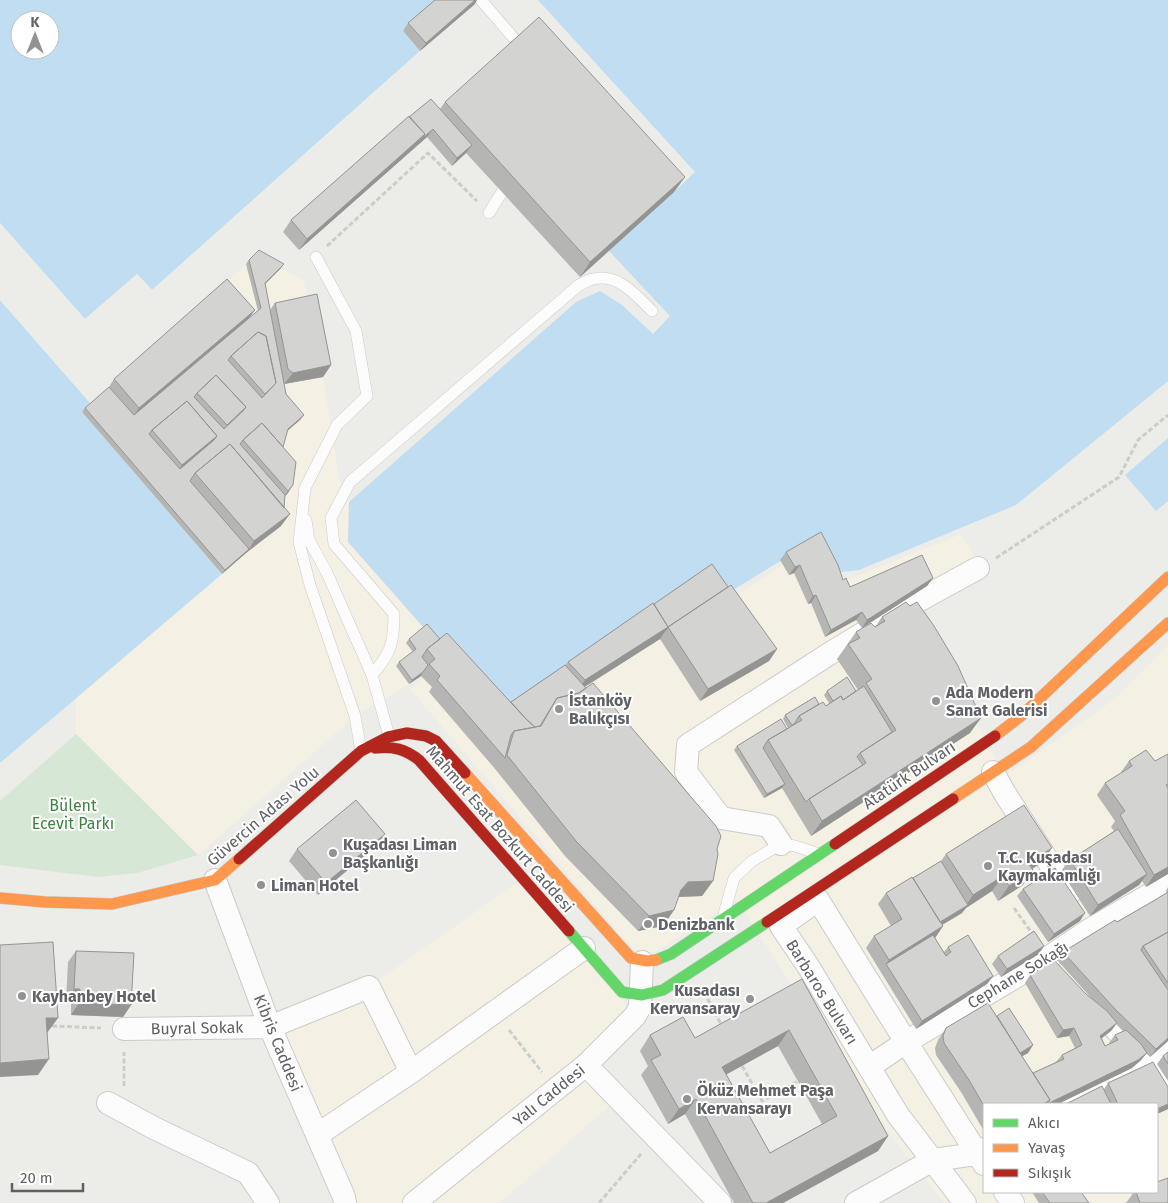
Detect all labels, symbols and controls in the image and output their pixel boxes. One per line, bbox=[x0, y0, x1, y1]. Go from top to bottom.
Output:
north arrow bbox=[10, 10, 60, 60]
text: K bbox=[31, 14, 41, 31]
place label: Ada Modern Sanat Galerisi bbox=[945, 683, 1048, 720]
place label: İstanköy Balıkçısı bbox=[569, 691, 632, 729]
marker: Ada Modern Sanat Galerisi bbox=[930, 695, 942, 707]
marker: İstanköy Balıkçısı bbox=[553, 703, 565, 715]
street label: Atatürk Bulvarı bbox=[859, 737, 959, 813]
street label: Mahmut Esat Bozkurt Caddesi bbox=[422, 742, 578, 916]
street label: Güvercin Adası Yolu bbox=[203, 762, 323, 870]
park label: Bülent Ecevit Parkı bbox=[32, 796, 114, 833]
place label: Kuşadası Liman Başkanlığı bbox=[343, 835, 457, 873]
marker: Kuşadası Liman Başkanlığı bbox=[327, 847, 339, 859]
place label: T.C. Kuşadası Kaymakamlığı bbox=[998, 848, 1101, 885]
marker: T.C. Kuşadası Kaymakamlığı bbox=[982, 860, 994, 872]
place label: Liman Hotel bbox=[271, 876, 359, 895]
marker: Liman Hotel bbox=[255, 879, 267, 891]
place label: Denizbank bbox=[658, 915, 735, 934]
marker: Denizbank bbox=[642, 918, 654, 930]
street label: Barbaros Bulvarı bbox=[782, 936, 862, 1048]
street label: Cephane Sokağı bbox=[964, 937, 1072, 1013]
place label: Kusadası Kervansaray bbox=[650, 981, 741, 1018]
place label: Kayhanbey Hotel bbox=[32, 987, 156, 1006]
marker: Kayhanbey Hotel bbox=[16, 990, 28, 1002]
street label: Kibris Caddesi bbox=[250, 992, 306, 1094]
marker: Kusadası Kervansaray bbox=[744, 993, 756, 1005]
street label: Buyral Sokak bbox=[150, 1018, 244, 1038]
street label: Yalı Caddesi bbox=[509, 1060, 589, 1130]
place label: Öküz Mehmet Paşa Kervansarayı bbox=[697, 1080, 834, 1118]
marker: Öküz Mehmet Paşa Kervansarayı bbox=[681, 1093, 693, 1105]
legend bbox=[983, 1103, 1158, 1193]
text: Akıcı bbox=[1028, 1114, 1060, 1132]
text: Yavaş bbox=[1028, 1139, 1065, 1157]
scale bar bbox=[12, 1160, 84, 1192]
text: Sıkışık bbox=[1028, 1164, 1072, 1182]
text: 20 m bbox=[20, 1169, 53, 1187]

